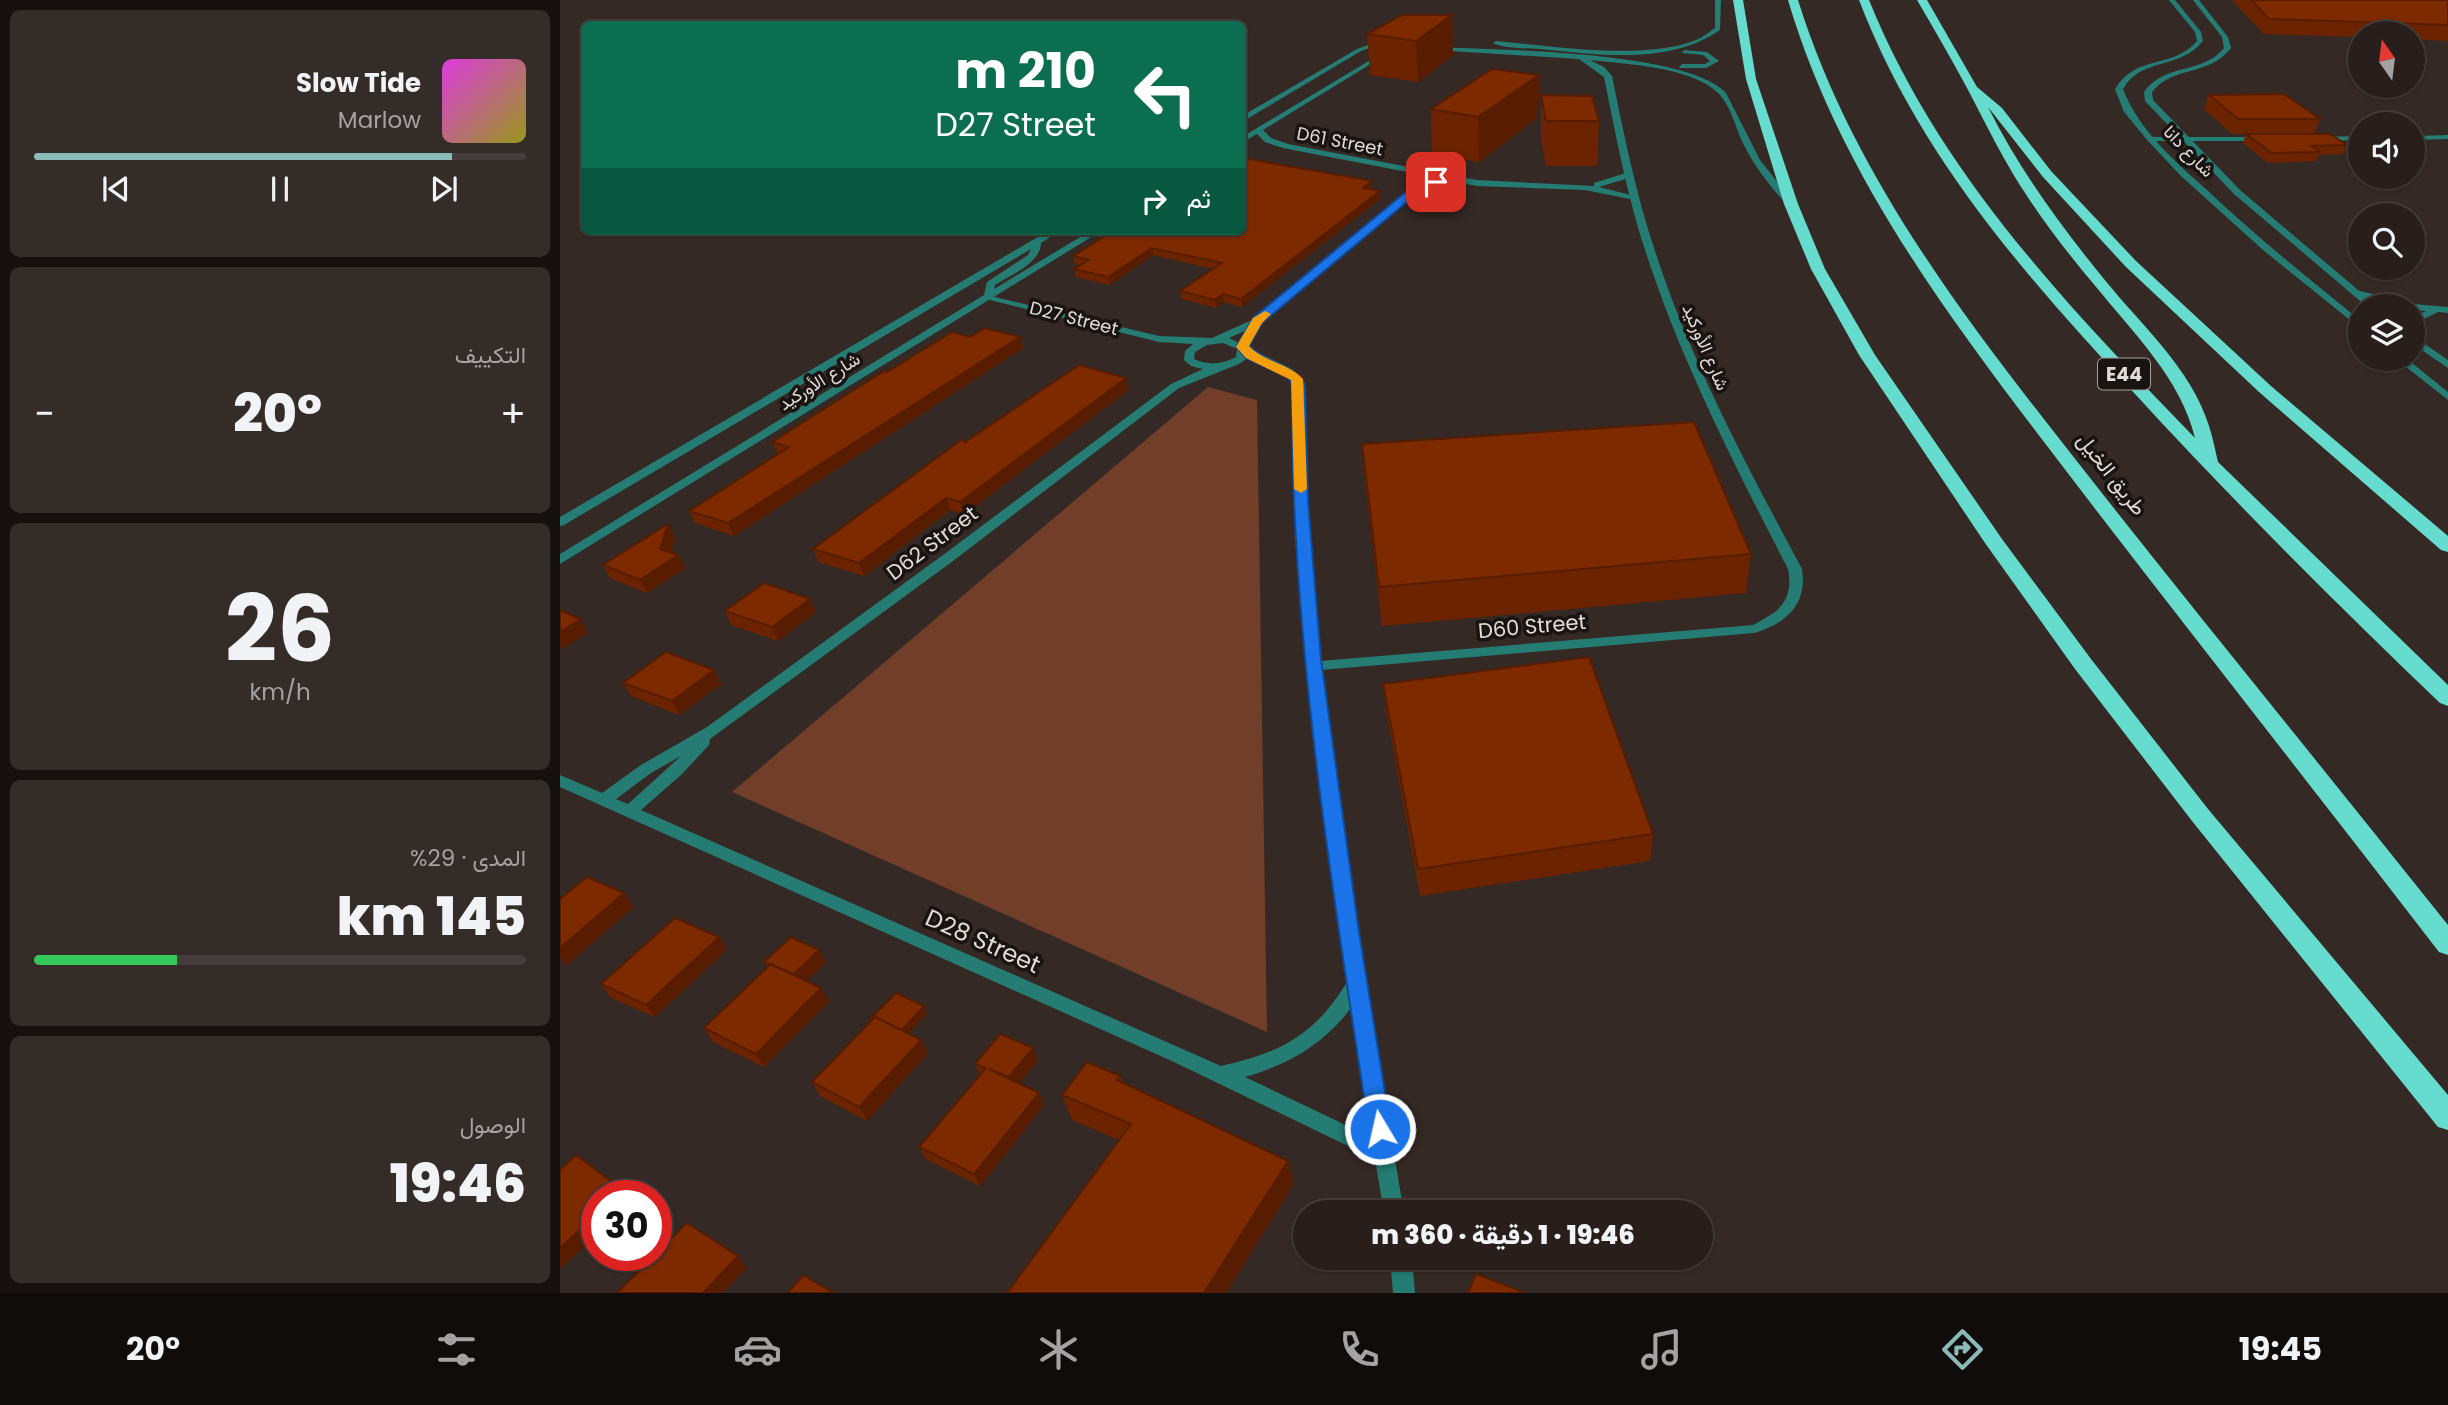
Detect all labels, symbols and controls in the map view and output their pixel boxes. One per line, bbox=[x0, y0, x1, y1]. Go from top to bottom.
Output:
north arrow bbox=[2348, 21, 2426, 98]
map controls bbox=[2348, 21, 2425, 371]
text: 210 m bbox=[955, 37, 1096, 105]
icon: left bbox=[1120, 49, 1211, 140]
text: Slow Tide bbox=[296, 65, 421, 101]
text: D27 Street bbox=[935, 102, 1096, 147]
text: Marlow bbox=[338, 104, 421, 136]
button: sound bbox=[2348, 112, 2425, 189]
street label: شارع دانا bbox=[2158, 119, 2220, 183]
street label: D61 Street bbox=[1295, 120, 1385, 162]
pin bbox=[1406, 152, 1466, 212]
icon: arrive bbox=[1417, 163, 1455, 201]
icon: previous bbox=[97, 170, 135, 208]
icon: pause bbox=[261, 170, 299, 208]
icon: next bbox=[425, 170, 463, 208]
text: ثم bbox=[1187, 181, 1211, 217]
icon: right bbox=[1135, 182, 1173, 220]
button: search bbox=[2348, 203, 2425, 280]
button: layers bbox=[2348, 294, 2425, 371]
street label: D27 Street bbox=[1027, 295, 1121, 341]
street label: شارع الأوركيد bbox=[1677, 300, 1735, 394]
text: التكييف bbox=[455, 339, 526, 371]
street label: شارع الأوركيد bbox=[773, 346, 865, 416]
road number: E44 bbox=[2098, 358, 2150, 390]
text: 20° bbox=[233, 377, 322, 450]
text: − bbox=[34, 387, 55, 440]
text: + bbox=[500, 387, 526, 440]
street label: طريق الخيل bbox=[2070, 427, 2154, 521]
street label: D62 Street bbox=[880, 499, 984, 587]
text: 26 bbox=[225, 565, 335, 693]
street label: D60 Street bbox=[1477, 607, 1587, 645]
text: km/h bbox=[249, 676, 311, 708]
text: المدى · 29% bbox=[410, 842, 526, 874]
text: 145 km bbox=[337, 880, 526, 953]
street label: D28 Street bbox=[920, 901, 1046, 981]
position arrow bbox=[1343, 1092, 1417, 1166]
text: الوصول bbox=[460, 1109, 526, 1141]
text: 19:46 bbox=[390, 1147, 526, 1220]
speed limit sign: 30 bbox=[581, 1180, 672, 1271]
text: 19:46 · 1 دقيقة · 360 m bbox=[1371, 1217, 1635, 1253]
icon: filters bbox=[432, 1325, 481, 1374]
icon: car bbox=[733, 1325, 782, 1374]
icon: climate bbox=[1034, 1325, 1083, 1374]
icon: phone bbox=[1335, 1325, 1384, 1374]
icon: music bbox=[1637, 1325, 1686, 1374]
icon: directions bbox=[1938, 1325, 1987, 1374]
text: 20° bbox=[126, 1326, 180, 1371]
text: 19:45 bbox=[2239, 1326, 2322, 1371]

